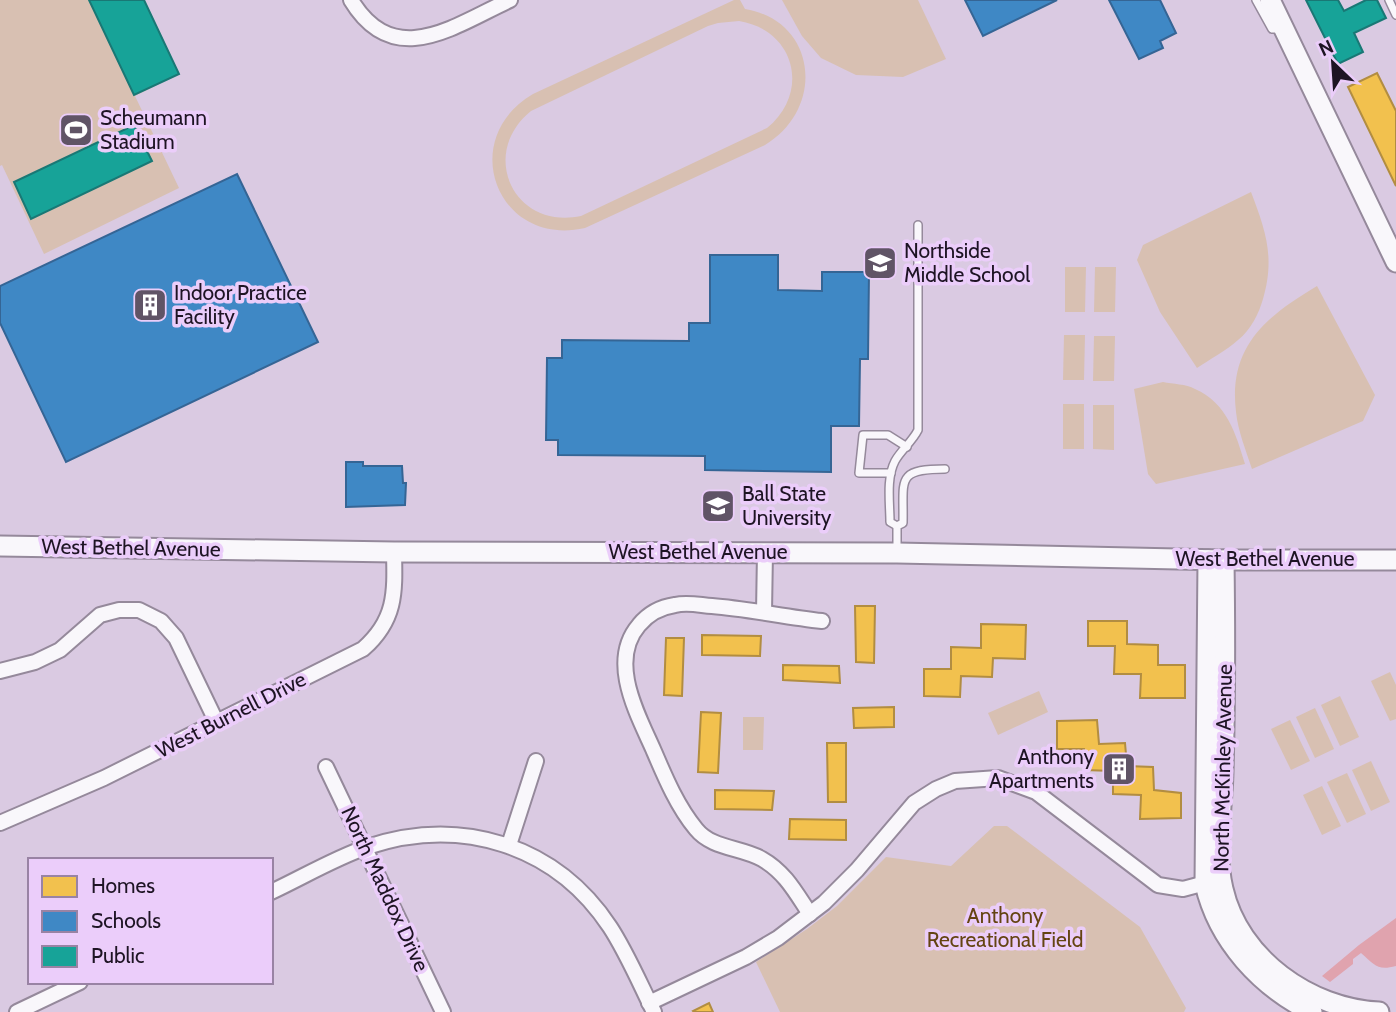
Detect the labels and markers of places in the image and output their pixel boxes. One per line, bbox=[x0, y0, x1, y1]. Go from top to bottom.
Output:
place label: Scheumann Stadium bbox=[100, 105, 207, 154]
sports icon: Scheumann Stadium bbox=[57, 111, 95, 149]
place label: Northside Middle School bbox=[904, 238, 1030, 287]
school or university icon: Northside Middle School bbox=[861, 244, 899, 282]
place label: Indoor Practice Facility bbox=[174, 280, 307, 329]
building icon: Indoor Practice Facility bbox=[131, 286, 169, 324]
place label: Ball State University bbox=[742, 481, 832, 530]
school or university icon: Ball State University bbox=[699, 487, 737, 525]
place label: Anthony Apartments bbox=[989, 744, 1094, 793]
building icon: Anthony Apartments bbox=[1100, 750, 1138, 788]

